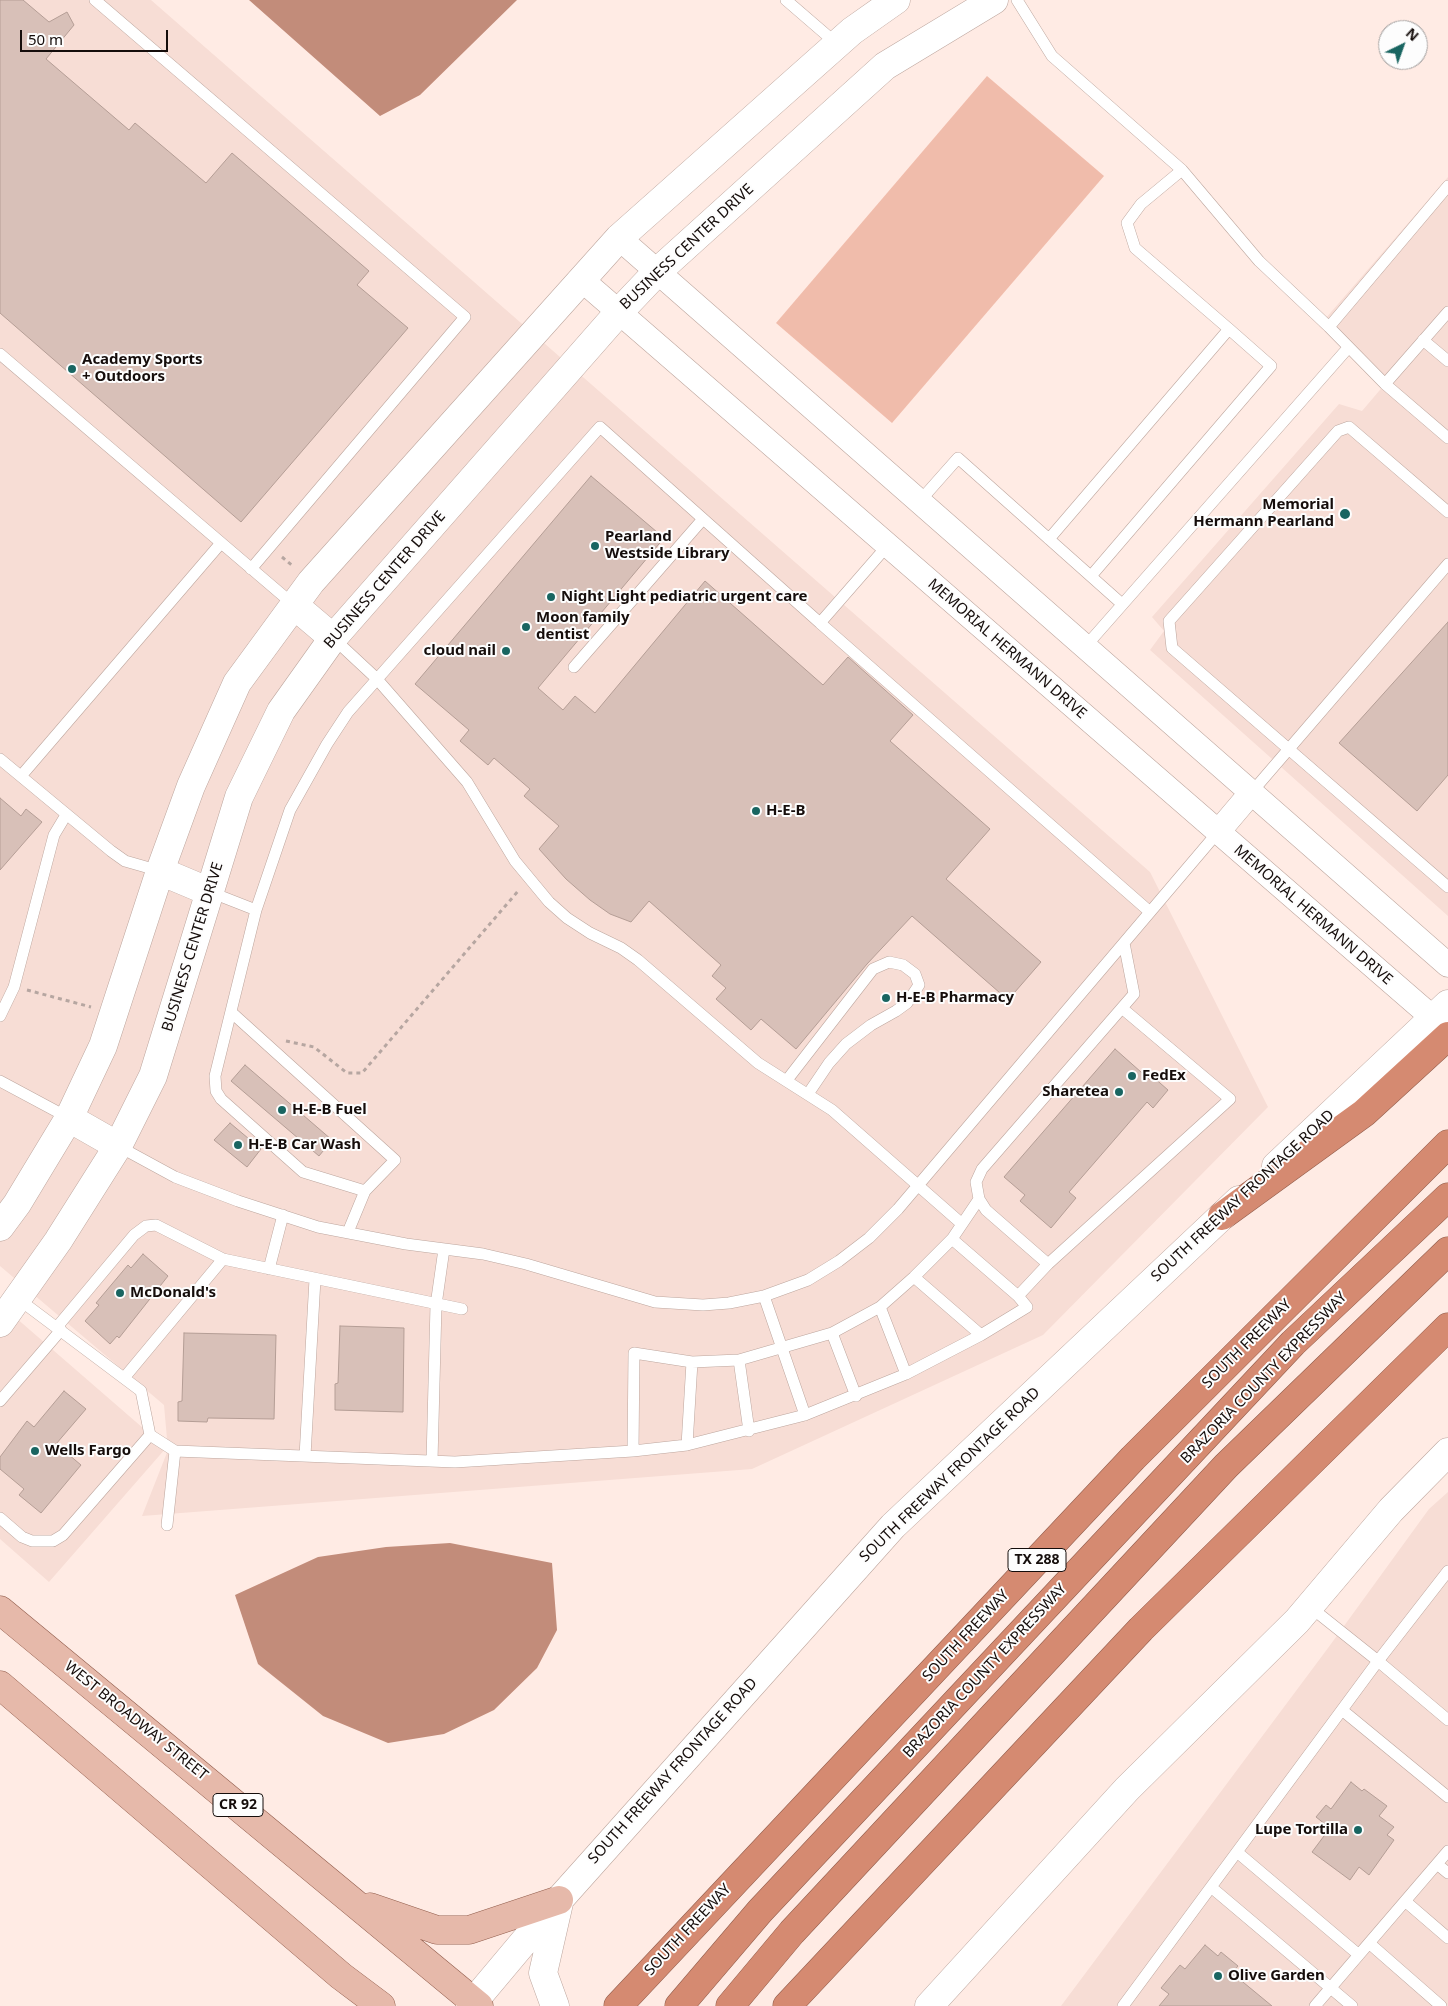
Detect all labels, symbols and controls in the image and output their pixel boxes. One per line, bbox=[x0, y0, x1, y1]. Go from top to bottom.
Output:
scale bar bbox=[22, 20, 170, 52]
north arrow bbox=[1378, 20, 1428, 70]
text: N bbox=[1402, 23, 1423, 45]
text: 50 m bbox=[28, 29, 63, 49]
street label: BUSINESS CENTER DRIVE bbox=[617, 180, 757, 314]
place label: Academy Sports + Outdoors bbox=[82, 351, 202, 386]
marker: Academy Sports + Outdoors bbox=[66, 363, 78, 375]
place label: Memorial Hermann Pearland bbox=[1193, 496, 1334, 531]
marker: Memorial Hermann Pearland bbox=[1338, 507, 1352, 521]
street label: BUSINESS CENTER DRIVE bbox=[320, 508, 450, 652]
place label: Pearland Westside Library bbox=[605, 528, 730, 563]
marker: Pearland Westside Library bbox=[589, 540, 601, 552]
street label: MEMORIAL HERMANN DRIVE bbox=[924, 575, 1090, 723]
place label: Night Light pediatric urgent care bbox=[561, 588, 808, 606]
marker: Night Light pediatric urgent care bbox=[545, 591, 557, 603]
place label: Moon family dentist bbox=[536, 609, 629, 644]
marker: Moon family dentist bbox=[520, 621, 532, 633]
place label: cloud nail bbox=[424, 642, 496, 660]
marker: cloud nail bbox=[500, 645, 512, 657]
place label: H-E-B bbox=[766, 802, 805, 820]
marker: H-E-B bbox=[750, 805, 762, 817]
street label: MEMORIAL HERMANN DRIVE bbox=[1230, 841, 1396, 989]
street label: BUSINESS CENTER DRIVE bbox=[159, 860, 227, 1034]
place label: H-E-B Pharmacy bbox=[896, 989, 1014, 1007]
marker: H-E-B Pharmacy bbox=[880, 992, 892, 1004]
place label: FedEx bbox=[1142, 1067, 1186, 1085]
marker: FedEx bbox=[1126, 1070, 1138, 1082]
place label: Sharetea bbox=[1042, 1083, 1109, 1101]
marker: Sharetea bbox=[1113, 1086, 1125, 1098]
place label: H-E-B Fuel bbox=[292, 1101, 367, 1119]
marker: H-E-B Fuel bbox=[276, 1104, 288, 1116]
street label: SOUTH FREEWAY FRONTAGE ROAD bbox=[1148, 1106, 1338, 1286]
place label: H-E-B Car Wash bbox=[248, 1136, 361, 1154]
marker: H-E-B Car Wash bbox=[232, 1139, 244, 1151]
place label: McDonald's bbox=[130, 1284, 216, 1302]
marker: McDonald's bbox=[114, 1287, 126, 1299]
street label: BRAZORIA COUNTY EXPRESSWAY bbox=[1177, 1288, 1351, 1468]
street label: SOUTH FREEWAY bbox=[1199, 1296, 1295, 1392]
street label: SOUTH FREEWAY FRONTAGE ROAD bbox=[856, 1384, 1044, 1566]
place label: Wells Fargo bbox=[45, 1442, 131, 1460]
marker: Wells Fargo bbox=[29, 1445, 41, 1457]
road number: TX 288 bbox=[1008, 1548, 1066, 1572]
street label: BRAZORIA COUNTY EXPRESSWAY bbox=[899, 1580, 1071, 1762]
street label: SOUTH FREEWAY bbox=[919, 1586, 1013, 1686]
street label: WEST BROADWAY STREET bbox=[61, 1658, 211, 1784]
street label: SOUTH FREEWAY FRONTAGE ROAD bbox=[585, 1674, 761, 1868]
road number: CR 92 bbox=[213, 1794, 263, 1816]
place label: Lupe Tortilla bbox=[1255, 1821, 1348, 1839]
marker: Lupe Tortilla bbox=[1352, 1824, 1364, 1836]
street label: SOUTH FREEWAY bbox=[641, 1880, 735, 1980]
place label: Olive Garden bbox=[1228, 1967, 1325, 1985]
marker: Olive Garden bbox=[1212, 1970, 1224, 1982]

